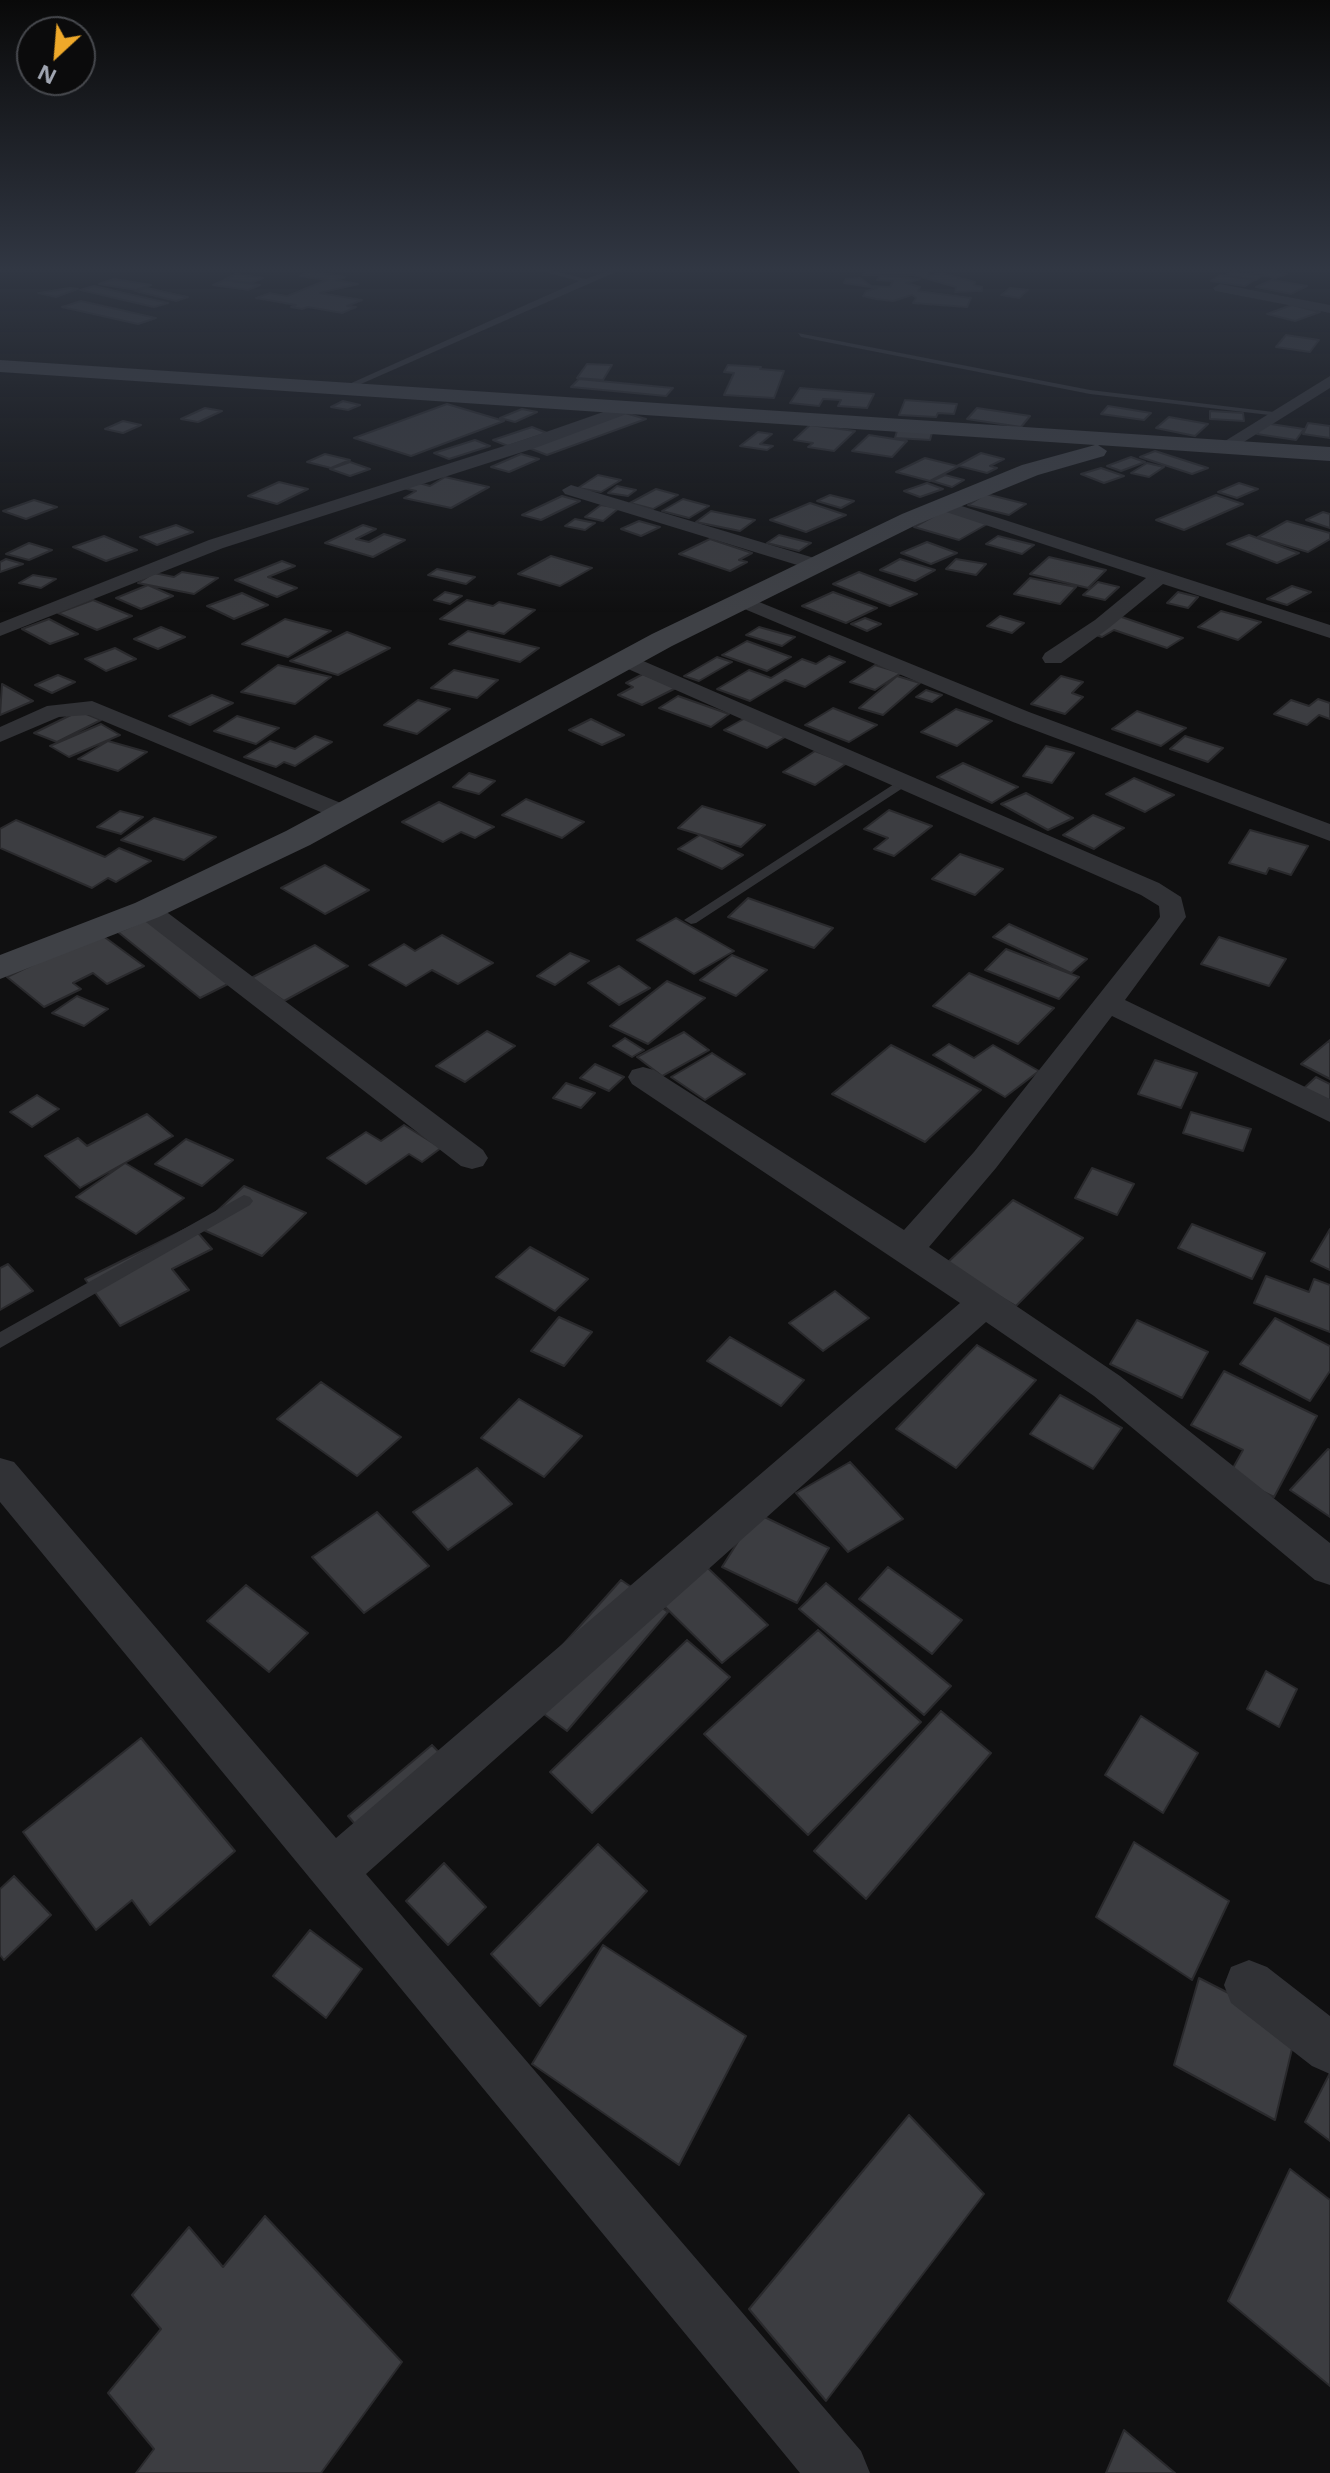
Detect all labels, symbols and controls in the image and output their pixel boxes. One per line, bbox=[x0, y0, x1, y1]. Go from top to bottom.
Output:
north arrow bbox=[16, 16, 96, 96]
text: N bbox=[32, 58, 61, 93]

